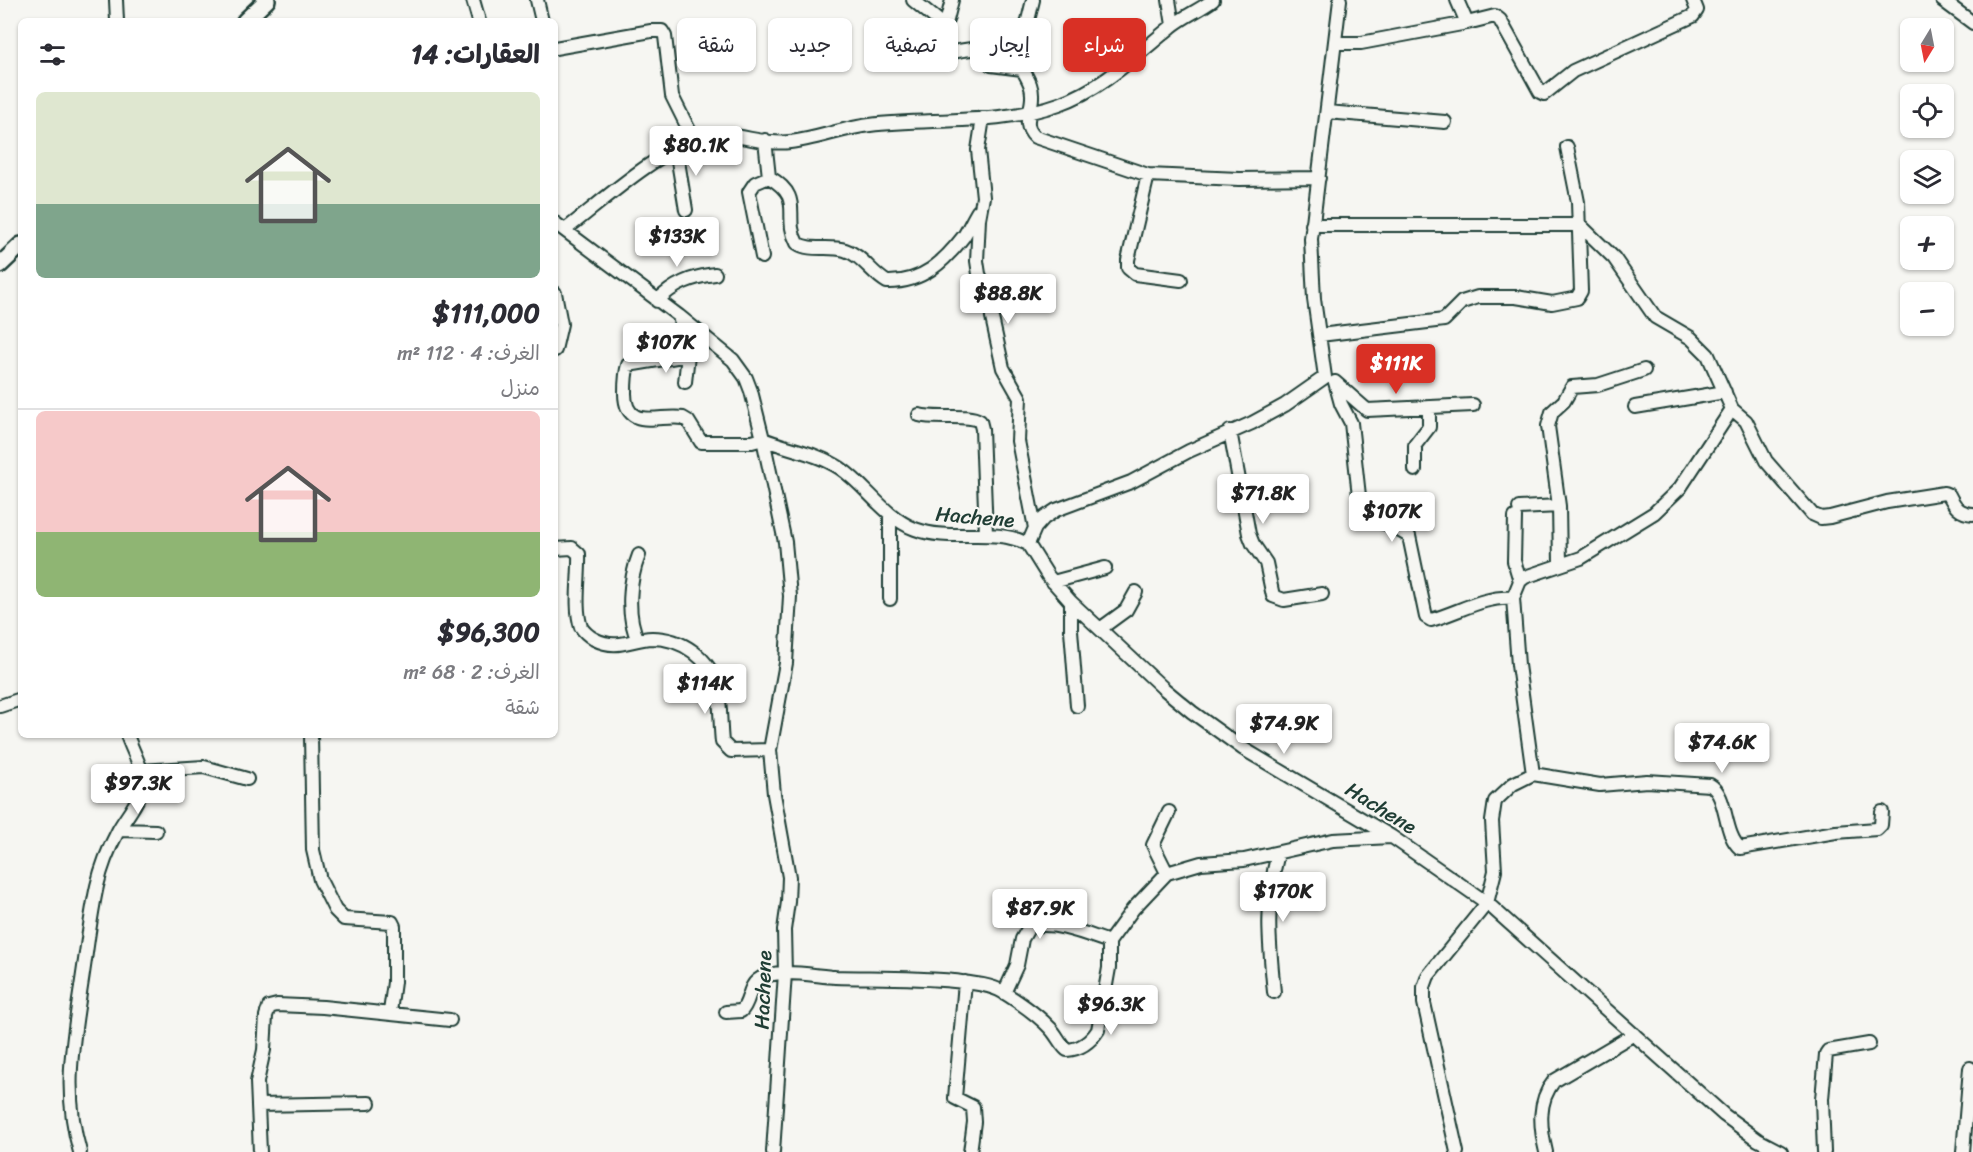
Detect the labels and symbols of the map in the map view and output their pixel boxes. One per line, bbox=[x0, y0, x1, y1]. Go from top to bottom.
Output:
north arrow bbox=[1900, 18, 1954, 72]
pin: $80.1K bbox=[647, 126, 745, 177]
pin: $133K bbox=[635, 217, 719, 268]
pin: $88.8K bbox=[959, 274, 1057, 325]
pin: $107K bbox=[624, 323, 708, 374]
pin: $111K bbox=[1354, 344, 1438, 395]
pin: $71.8K bbox=[1214, 474, 1312, 525]
pin: $107K bbox=[1350, 492, 1434, 543]
street label: Hachene bbox=[934, 495, 1016, 539]
pin: $114K bbox=[663, 664, 747, 715]
pin: $74.9K bbox=[1235, 704, 1333, 755]
pin: $74.6K bbox=[1673, 723, 1771, 774]
pin: $97.3K bbox=[89, 764, 187, 815]
street label: Hachene bbox=[1337, 771, 1425, 845]
pin: $170K bbox=[1241, 872, 1325, 923]
pin: $87.9K bbox=[991, 889, 1089, 940]
street label: Hachene bbox=[743, 950, 783, 1030]
pin: $96.3K bbox=[1062, 985, 1160, 1036]

